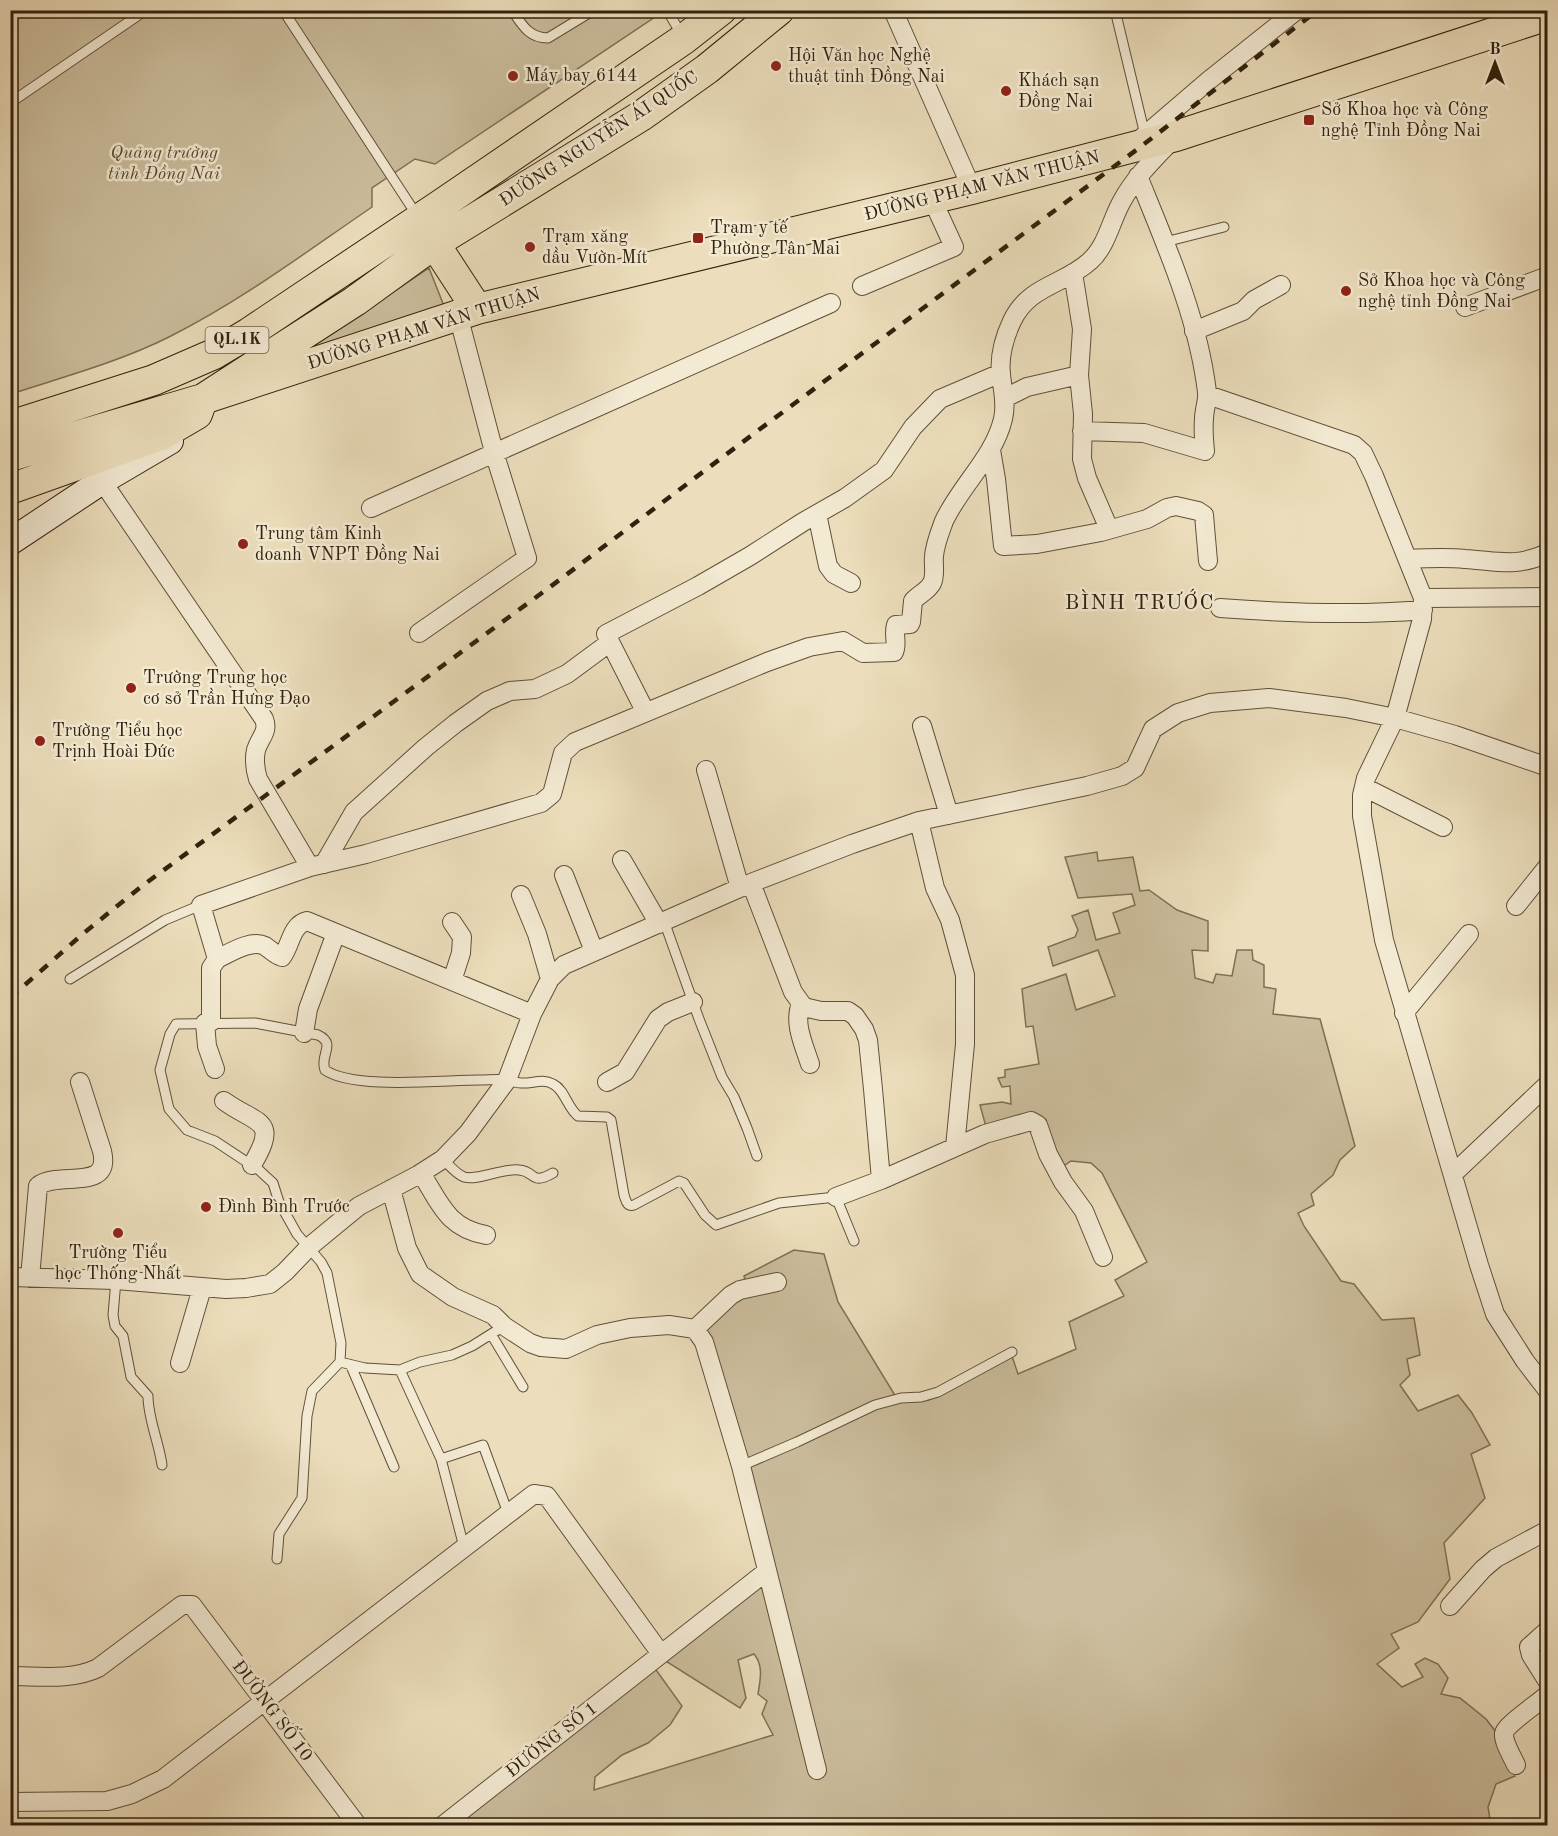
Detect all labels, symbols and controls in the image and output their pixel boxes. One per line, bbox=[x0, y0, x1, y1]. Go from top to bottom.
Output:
north arrow bbox=[1465, 33, 1525, 93]
text: B bbox=[1489, 42, 1501, 58]
place label: Hội Văn học Nghệ thuật tỉnh Đồng Nai bbox=[788, 47, 945, 86]
marker: Hội Văn học Nghệ thuật tỉnh Đồng Nai bbox=[769, 59, 783, 73]
street label: ĐƯỜNG NGUYỄN ÁI QUỐC bbox=[493, 62, 702, 210]
place label: Máy bay 6144 bbox=[525, 67, 637, 85]
marker: Máy bay 6144 bbox=[506, 69, 520, 83]
place label: Khách sạn Đồng Nai bbox=[1018, 72, 1100, 111]
marker: Khách sạn Đồng Nai bbox=[999, 84, 1013, 98]
place label: Sở Khoa học và Công nghệ Tỉnh Đồng Nai bbox=[1321, 101, 1488, 140]
marker: Sở Khoa học và Công nghệ Tỉnh Đồng Nai bbox=[1302, 113, 1316, 127]
street label: ĐƯỜNG PHẠM VĂN THUẬN bbox=[861, 143, 1102, 224]
park label: Quảng trường tỉnh Đồng Nai bbox=[108, 144, 220, 183]
place label: Trạm y tế Phường Tân Mai bbox=[710, 218, 840, 258]
place label: Trạm xăng dầu Vườn Mít bbox=[542, 228, 648, 267]
marker: Trạm y tế Phường Tân Mai bbox=[691, 231, 705, 245]
marker: Trạm xăng dầu Vườn Mít bbox=[523, 240, 537, 254]
place label: Sở Khoa học và Công nghệ tỉnh Đồng Nai bbox=[1358, 272, 1525, 311]
street label: ĐƯỜNG PHẠM VĂN THUẬN bbox=[304, 280, 543, 373]
marker: Sở Khoa học và Công nghệ tỉnh Đồng Nai bbox=[1339, 284, 1353, 298]
road number: QL.1K bbox=[206, 327, 268, 353]
place label: Trung tâm Kinh doanh VNPT Đồng Nai bbox=[255, 525, 440, 564]
marker: Trung tâm Kinh doanh VNPT Đồng Nai bbox=[236, 537, 250, 551]
district label: BÌNH TRƯỚC bbox=[1065, 588, 1215, 614]
place label: Trường Trung học cơ sở Trần Hưng Đạo bbox=[143, 669, 310, 708]
marker: Trường Trung học cơ sở Trần Hưng Đạo bbox=[124, 681, 138, 695]
place label: Trường Tiểu học Trịnh Hoài Đức bbox=[52, 720, 183, 761]
marker: Trường Tiểu học Trịnh Hoài Đức bbox=[33, 734, 47, 748]
place label: Đình Bình Trước bbox=[218, 1198, 350, 1216]
marker: Đình Bình Trước bbox=[199, 1200, 213, 1214]
marker: Trường Tiểu học Thống Nhất bbox=[111, 1226, 125, 1240]
place label: Trường Tiểu học Thống Nhất bbox=[55, 1242, 181, 1283]
street label: ĐƯỜNG SỐ 10 bbox=[228, 1654, 320, 1765]
street label: ĐƯỜNG SỐ 1 bbox=[499, 1694, 601, 1781]

